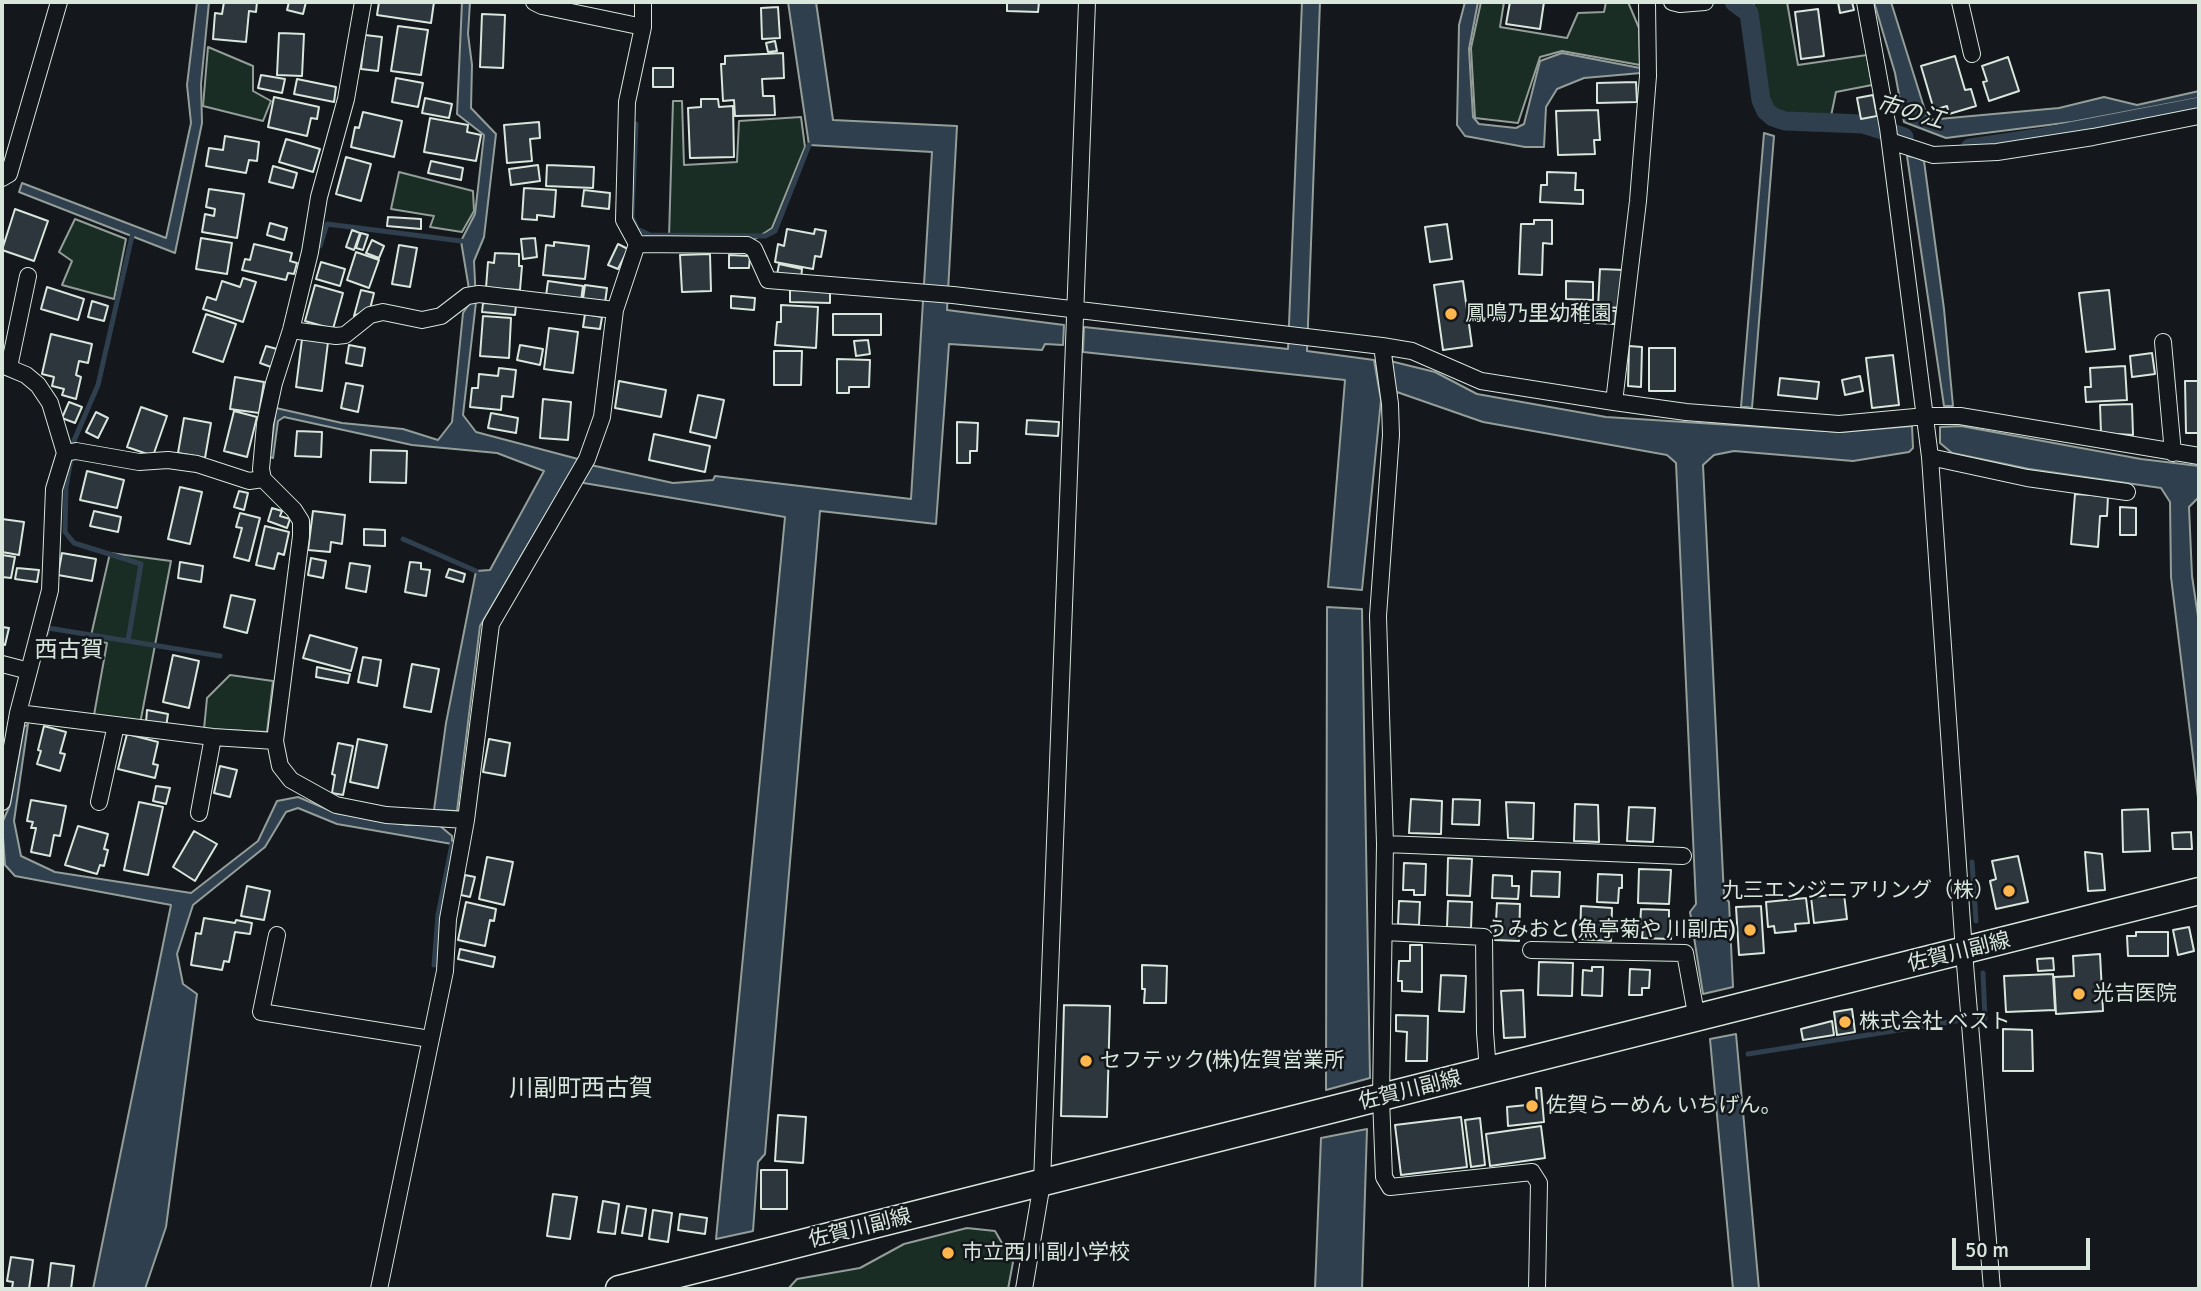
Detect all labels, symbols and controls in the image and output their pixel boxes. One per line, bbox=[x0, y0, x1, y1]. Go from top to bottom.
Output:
water label: 市の江 bbox=[1873, 90, 1947, 136]
place label: 鳳鳴乃里幼稚園 bbox=[1465, 301, 1612, 327]
marker: 鳳鳴乃里幼稚園 bbox=[1443, 306, 1459, 322]
district label: 西古賀 bbox=[35, 637, 103, 665]
place label: 九三エンジニアリング（株） bbox=[1722, 878, 1995, 904]
marker: 九三エンジニアリング（株） bbox=[2001, 883, 2017, 899]
place label: うみおと(魚亭菊や 川副店) bbox=[1486, 917, 1736, 943]
marker: うみおと(魚亭菊や 川副店) bbox=[1742, 922, 1758, 938]
street label: 佐賀川副線 bbox=[1905, 928, 2013, 978]
place label: 光吉医院 bbox=[2093, 981, 2177, 1007]
marker: 光吉医院 bbox=[2071, 986, 2087, 1002]
place label: 株式会社 ベスト bbox=[1859, 1009, 2011, 1035]
marker: 株式会社 ベスト bbox=[1837, 1014, 1853, 1030]
place label: セフテック(株)佐賀営業所 bbox=[1100, 1048, 1345, 1074]
marker: セフテック(株)佐賀営業所 bbox=[1078, 1053, 1094, 1069]
street label: 佐賀川副線 bbox=[1356, 1066, 1464, 1116]
district label: 川副町西古賀 bbox=[509, 1076, 653, 1104]
place label: 佐賀らーめん いちげん。 bbox=[1546, 1093, 1782, 1119]
marker: 佐賀らーめん いちげん。 bbox=[1524, 1098, 1540, 1114]
street label: 佐賀川副線 bbox=[806, 1204, 914, 1254]
scale bar bbox=[1956, 1224, 2094, 1268]
text: 50 m bbox=[1965, 1237, 2009, 1263]
place label: 市立西川副小学校 bbox=[962, 1240, 1130, 1266]
marker: 市立西川副小学校 bbox=[940, 1245, 956, 1261]

